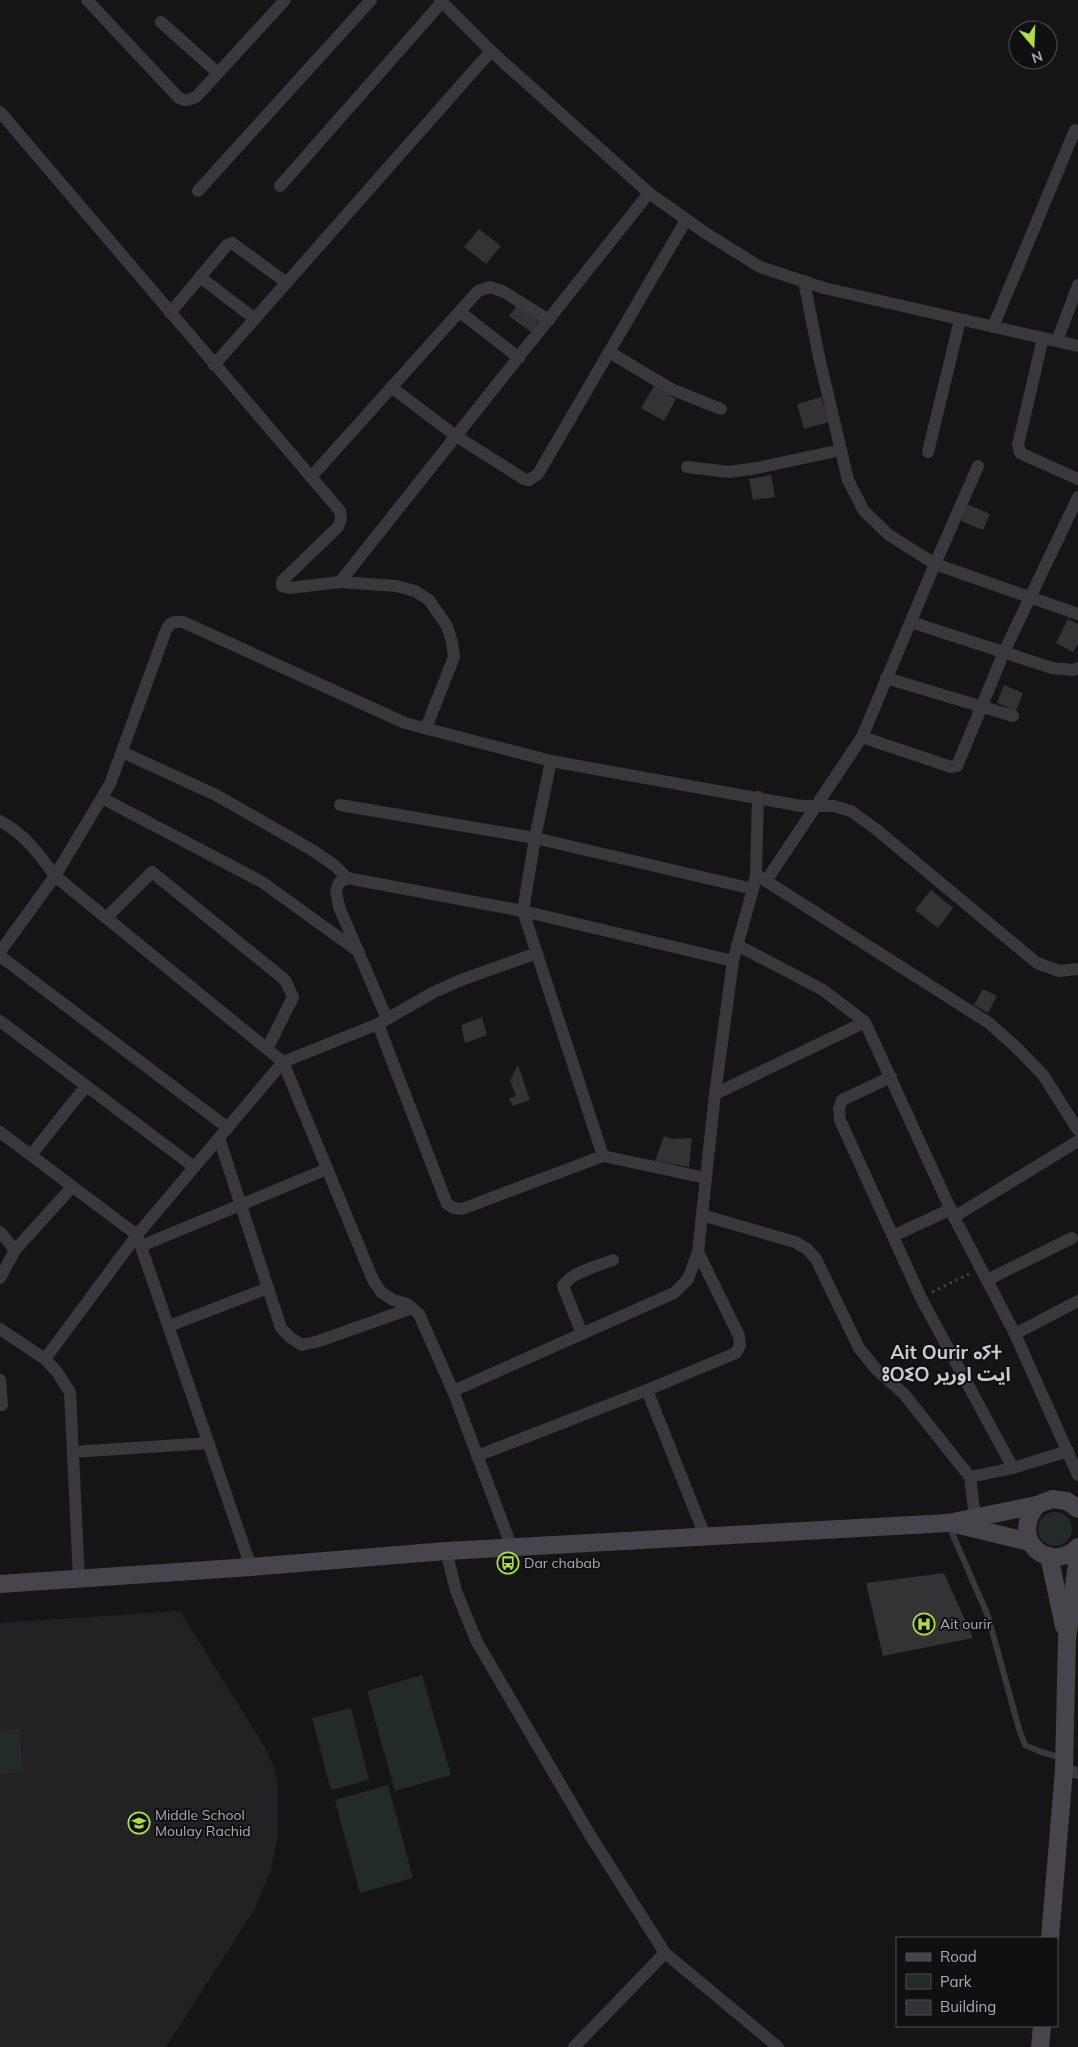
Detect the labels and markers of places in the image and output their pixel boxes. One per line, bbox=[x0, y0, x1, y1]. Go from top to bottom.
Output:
bus stop icon: Dar chabab bbox=[496, 1551, 520, 1575]
place label: Dar chabab bbox=[524, 1554, 600, 1572]
hospital icon: Ait ourir bbox=[912, 1612, 936, 1636]
place label: Ait ourir bbox=[940, 1615, 993, 1633]
place label: Middle School Moulay Rachid bbox=[155, 1806, 251, 1840]
school or university icon: Middle School Moulay Rachid bbox=[127, 1811, 151, 1835]

